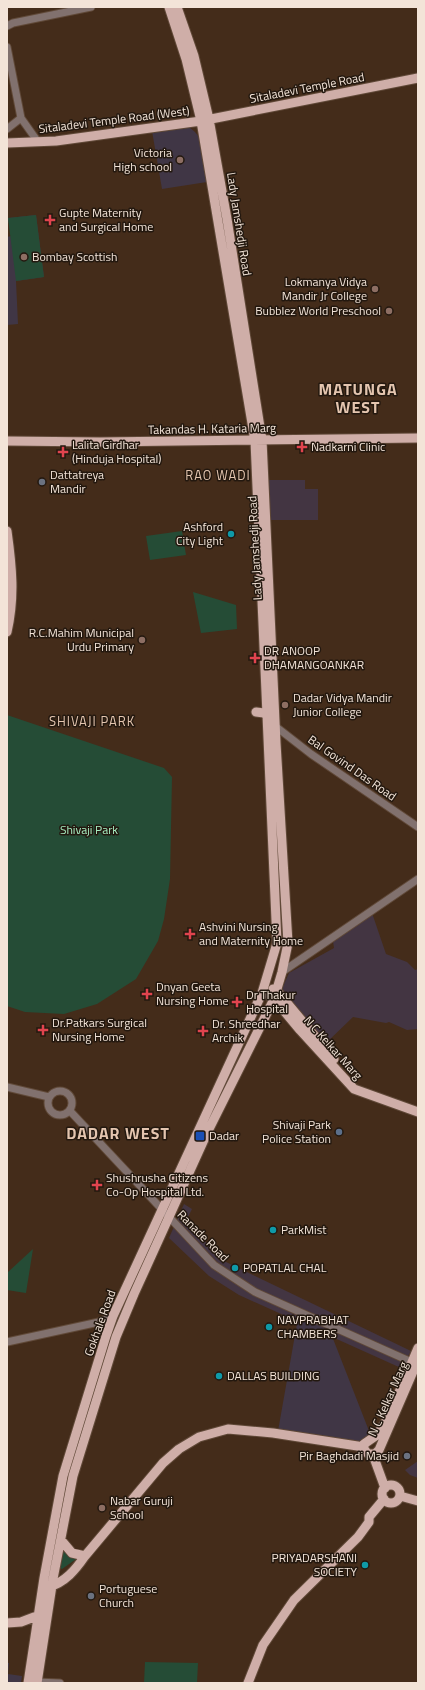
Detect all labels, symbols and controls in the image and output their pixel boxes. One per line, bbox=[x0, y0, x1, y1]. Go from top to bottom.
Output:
street label: Sitaladevi Temple Road bbox=[248, 67, 366, 108]
street label: Sitaladevi Temple Road (West) bbox=[37, 101, 190, 138]
place label: Victoria High school bbox=[113, 143, 172, 176]
marker: Victoria High school bbox=[175, 155, 185, 165]
street label: Lady Jamshedji Road bbox=[222, 171, 257, 277]
place label: Gupte Maternity and Surgical Home bbox=[59, 203, 153, 236]
marker: Gupte Maternity and Surgical Home bbox=[44, 214, 56, 226]
place label: Bombay Scottish bbox=[32, 247, 118, 266]
marker: Bombay Scottish bbox=[19, 252, 29, 262]
place label: Lokmanya Vidya Mandir Jr College bbox=[282, 272, 367, 305]
marker: Lokmanya Vidya Mandir Jr College bbox=[370, 284, 380, 294]
place label: Bubblez World Preschool bbox=[255, 301, 381, 320]
marker: Bubblez World Preschool bbox=[384, 306, 394, 316]
district label: MATUNGA WEST bbox=[318, 377, 398, 419]
street label: Takandas H. Kataria Marg bbox=[148, 418, 276, 439]
place label: Lalita Girdhar (Hinduja Hospital) bbox=[72, 435, 161, 468]
place label: Nadkarni Clinic bbox=[311, 437, 385, 456]
marker: Nadkarni Clinic bbox=[296, 441, 308, 453]
marker: Lalita Girdhar (Hinduja Hospital) bbox=[57, 446, 69, 458]
place label: Dattatreya Mandir bbox=[50, 465, 104, 498]
district label: RAO WADI bbox=[185, 465, 251, 485]
marker: Dattatreya Mandir bbox=[37, 477, 47, 487]
street label: Lady Jamshedji Road bbox=[242, 495, 267, 601]
place label: Ashford City Light bbox=[176, 517, 224, 550]
marker: Ashford City Light bbox=[226, 529, 236, 539]
place label: R.C.Mahim Municipal Urdu Primary bbox=[29, 623, 134, 656]
marker: R.C.Mahim Municipal Urdu Primary bbox=[137, 635, 147, 645]
place label: DR ANOOP DHAMANGOANKAR bbox=[264, 641, 364, 674]
marker: DR ANOOP DHAMANGOANKAR bbox=[249, 652, 261, 664]
place label: Dadar Vidya Mandir Junior College bbox=[293, 688, 392, 721]
marker: Dadar Vidya Mandir Junior College bbox=[280, 700, 290, 710]
district label: SHIVAJI PARK bbox=[49, 711, 135, 731]
street label: Bal Govind Das Road bbox=[304, 730, 400, 805]
park label: Shivaji Park bbox=[60, 820, 118, 839]
place label: Ashvini Nursing and Maternity Home bbox=[199, 917, 303, 950]
marker: Ashvini Nursing and Maternity Home bbox=[184, 928, 196, 940]
place label: Dnyan Geeta Nursing Home bbox=[156, 977, 229, 1010]
place label: Dr Thakur Hospital bbox=[246, 985, 296, 1018]
marker: Dnyan Geeta Nursing Home bbox=[141, 988, 153, 1000]
marker: Dr Thakur Hospital bbox=[231, 996, 243, 1008]
street label: N C Kelkar Marg bbox=[299, 1011, 367, 1084]
place label: Dr.Patkars Surgical Nursing Home bbox=[52, 1013, 147, 1046]
place label: Dr. Shreedhar Archik bbox=[212, 1014, 281, 1047]
marker: Dr.Patkars Surgical Nursing Home bbox=[37, 1024, 49, 1036]
marker: Dr. Shreedhar Archik bbox=[197, 1025, 209, 1037]
place label: Shivaji Park Police Station bbox=[262, 1115, 331, 1148]
district label: DADAR WEST bbox=[66, 1121, 170, 1145]
place label: Dadar bbox=[209, 1126, 239, 1145]
marker: Shivaji Park Police Station bbox=[334, 1127, 344, 1137]
marker: Dadar bbox=[194, 1130, 206, 1142]
place label: Shushrusha Citizens Co-Op Hospital Ltd. bbox=[106, 1168, 208, 1201]
marker: Shushrusha Citizens Co-Op Hospital Ltd. bbox=[91, 1179, 103, 1191]
street label: Ranade Road bbox=[173, 1205, 234, 1266]
place label: ParkMist bbox=[281, 1220, 327, 1239]
marker: ParkMist bbox=[268, 1225, 278, 1235]
place label: POPATLAL CHAL bbox=[243, 1258, 327, 1277]
marker: POPATLAL CHAL bbox=[230, 1263, 240, 1273]
street label: Gokhale Road bbox=[79, 1287, 120, 1359]
place label: NAVPRABHAT CHAMBERS bbox=[277, 1310, 350, 1343]
marker: NAVPRABHAT CHAMBERS bbox=[264, 1322, 274, 1332]
street label: N C Kelkar Marg bbox=[363, 1358, 413, 1439]
place label: DALLAS BUILDING bbox=[227, 1366, 319, 1385]
marker: DALLAS BUILDING bbox=[214, 1371, 224, 1381]
place label: Pir Baghdadi Masjid bbox=[299, 1446, 399, 1465]
marker: Pir Baghdadi Masjid bbox=[402, 1451, 412, 1461]
place label: Nabar Guruji School bbox=[110, 1491, 173, 1524]
marker: Nabar Guruji School bbox=[97, 1503, 107, 1513]
place label: PRIYADARSHANI SOCIETY bbox=[272, 1548, 358, 1581]
marker: PRIYADARSHANI SOCIETY bbox=[360, 1560, 370, 1570]
place label: Portuguese Church bbox=[99, 1579, 157, 1612]
marker: Portuguese Church bbox=[86, 1591, 96, 1601]

